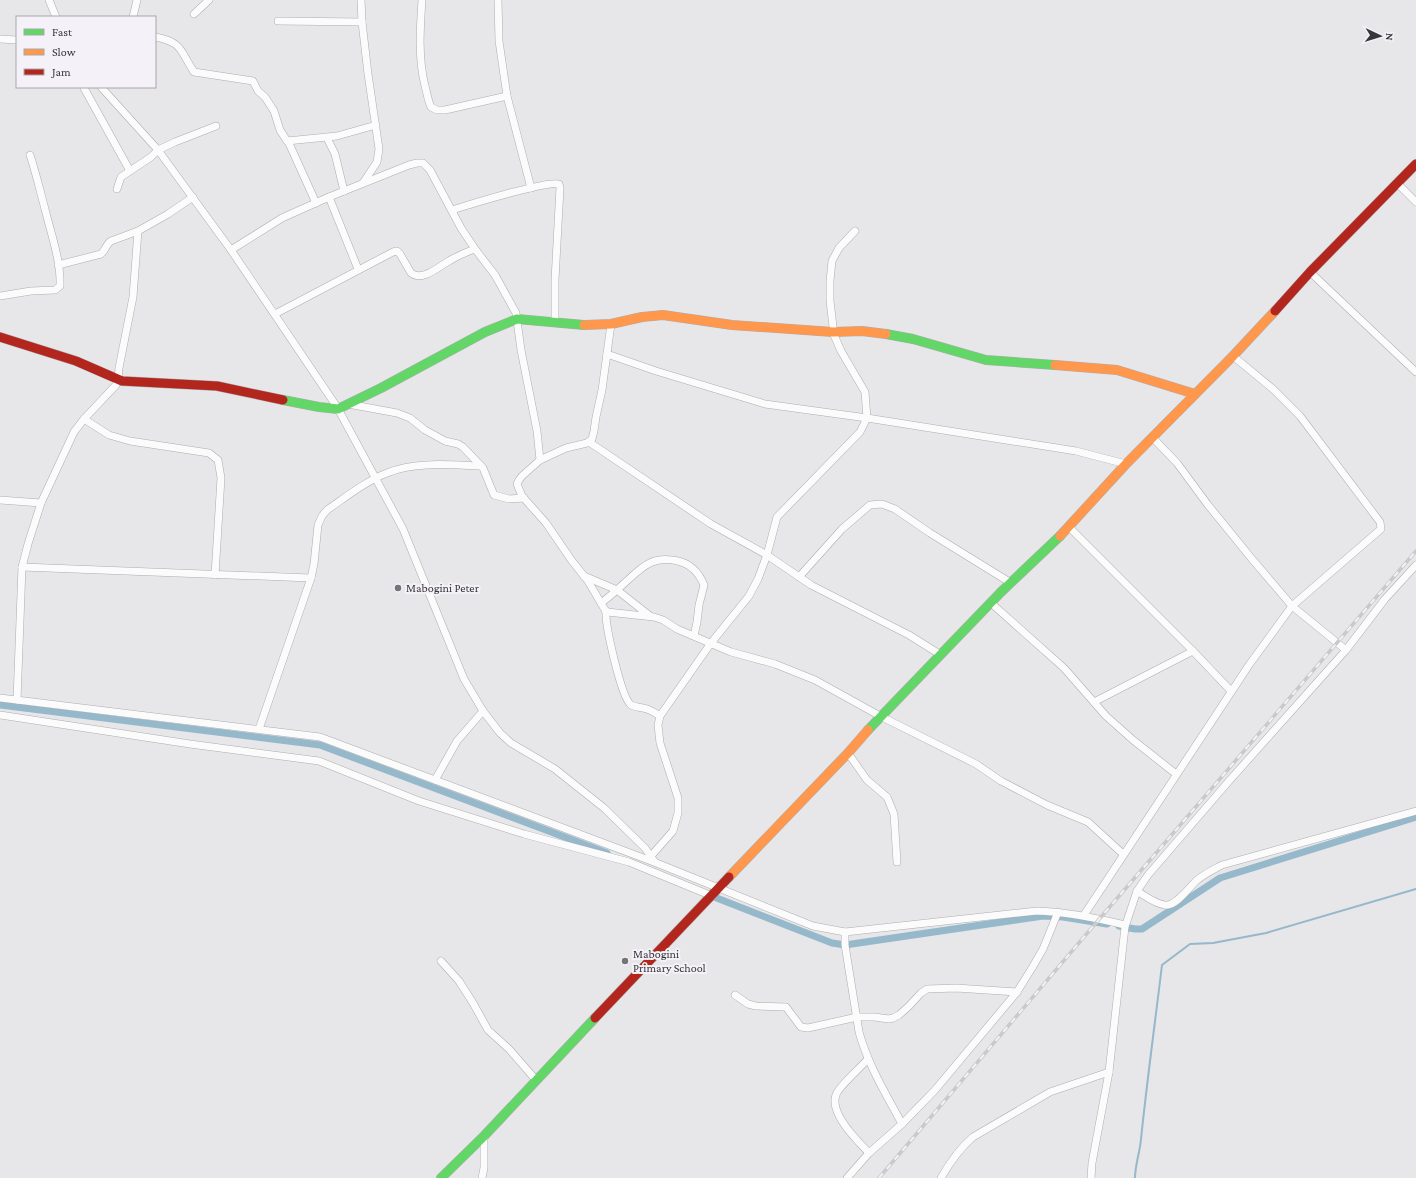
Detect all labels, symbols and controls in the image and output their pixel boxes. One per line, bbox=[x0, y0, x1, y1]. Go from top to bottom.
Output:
legend bbox=[16, 16, 156, 88]
north arrow bbox=[1360, 16, 1400, 56]
text: Fast bbox=[52, 25, 73, 39]
text: N bbox=[1384, 33, 1396, 41]
text: Slow bbox=[52, 45, 76, 59]
text: Jam bbox=[51, 65, 71, 79]
place label: Mabogini Peter bbox=[406, 581, 480, 595]
marker: Mabogini Peter bbox=[393, 583, 403, 593]
place label: Mabogini Primary School bbox=[633, 947, 706, 975]
marker: Mabogini Primary School bbox=[620, 956, 630, 966]

